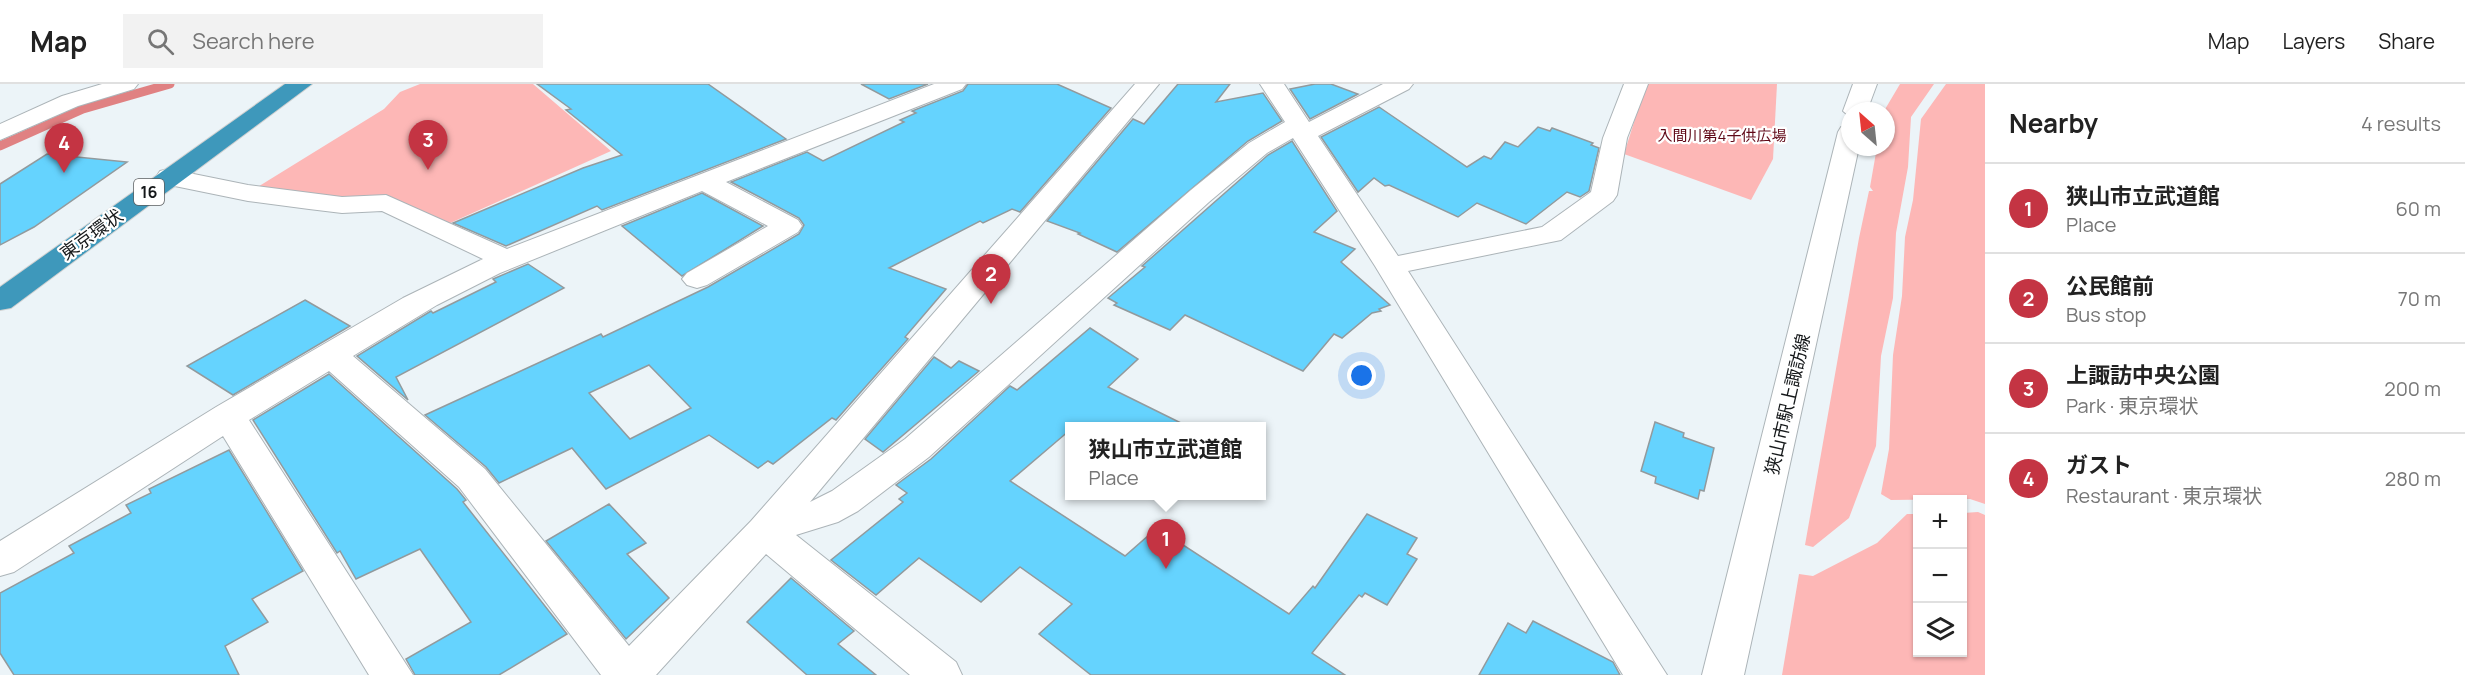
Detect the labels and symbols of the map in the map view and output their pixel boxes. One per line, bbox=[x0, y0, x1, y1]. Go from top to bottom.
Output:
north arrow bbox=[1841, 102, 1895, 156]
pin: 3 bbox=[408, 120, 448, 170]
pin: 4 bbox=[44, 124, 84, 173]
park label: 入間川第4子供広場 bbox=[1658, 125, 1786, 146]
road number: 16 bbox=[134, 179, 164, 205]
street label: 東京環状 bbox=[55, 203, 127, 265]
pin: 2 bbox=[972, 254, 1010, 304]
street label: 狭山市駅上諏訪線 bbox=[1759, 331, 1815, 477]
your location bbox=[1347, 361, 1376, 390]
pin: 1 bbox=[1146, 520, 1186, 569]

